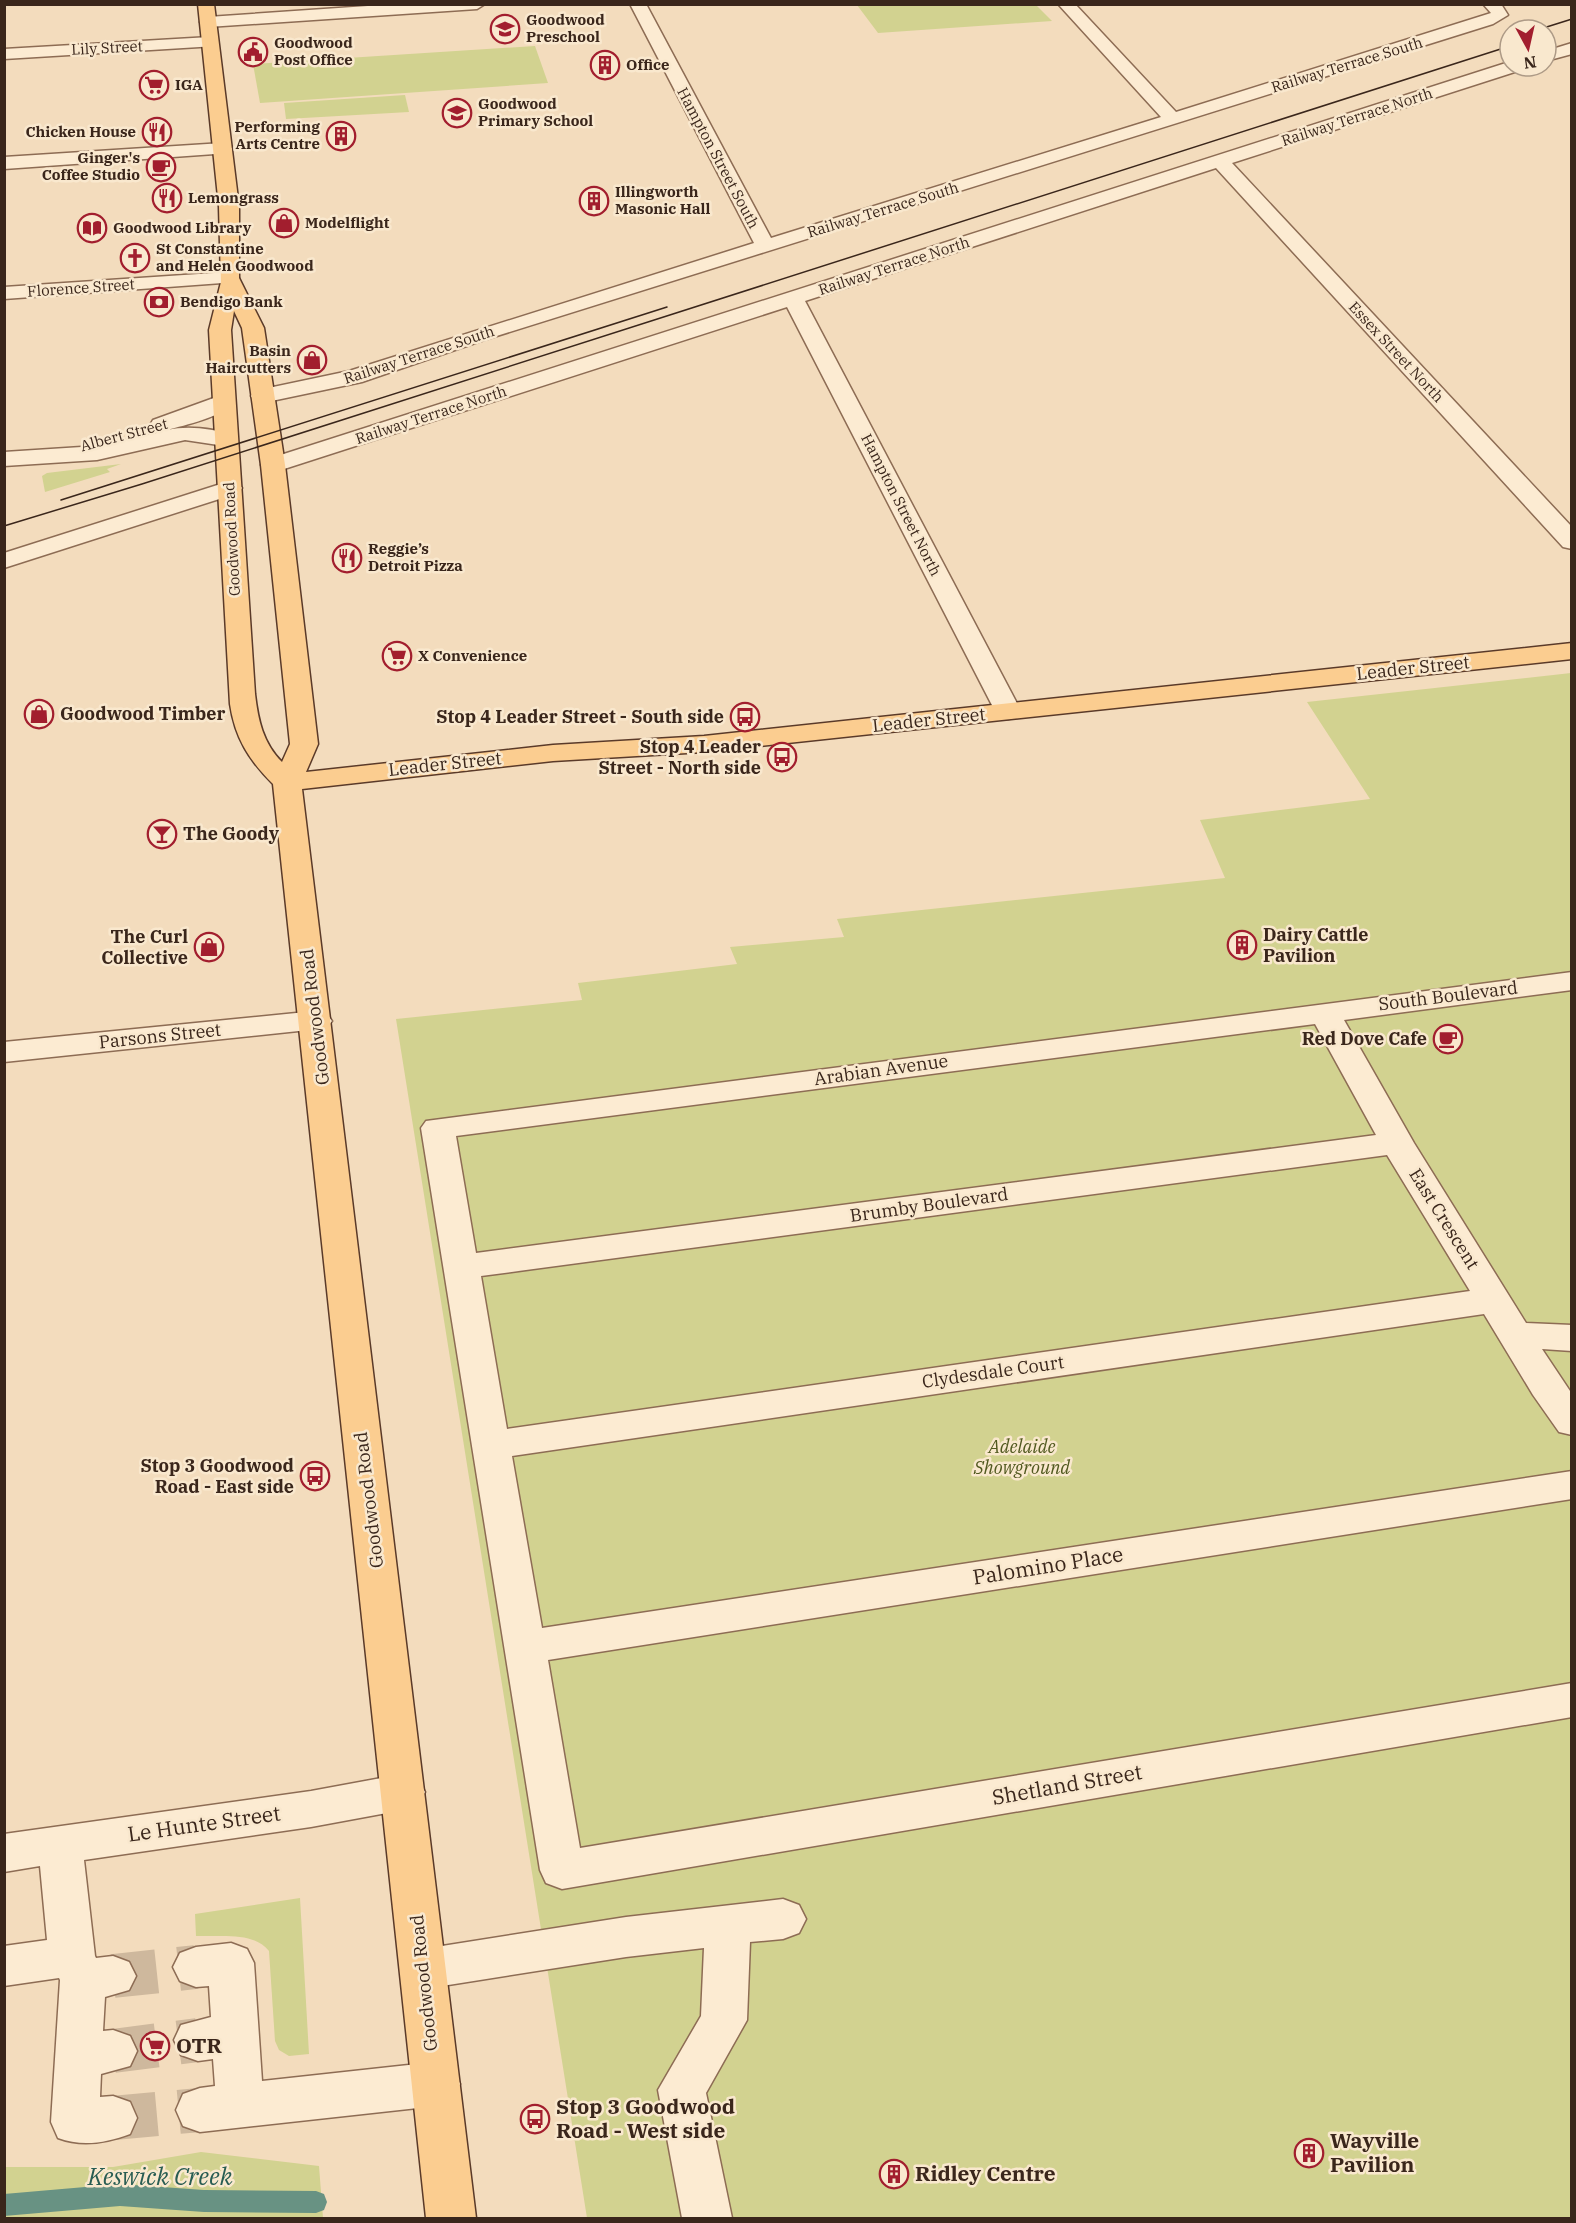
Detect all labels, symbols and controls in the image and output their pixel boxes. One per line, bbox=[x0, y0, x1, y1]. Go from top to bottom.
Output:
place label: Goodwood Preschool bbox=[526, 10, 605, 46]
school or university icon: Goodwood Preschool bbox=[489, 13, 521, 45]
north arrow bbox=[1498, 18, 1558, 78]
street label: Railway Terrace South bbox=[1269, 32, 1425, 97]
place label: Goodwood Post Office bbox=[274, 33, 353, 69]
street label: Lily Street bbox=[71, 36, 143, 59]
public building icon: Goodwood Post Office bbox=[237, 36, 269, 68]
building icon: Office bbox=[589, 49, 621, 81]
text: N bbox=[1522, 52, 1538, 74]
place label: Office bbox=[626, 55, 670, 74]
supermarket icon: IGA bbox=[138, 69, 170, 101]
place label: IGA bbox=[175, 75, 203, 94]
street label: Railway Terrace North bbox=[1279, 83, 1435, 150]
street label: Hampton Street South bbox=[673, 84, 764, 232]
place label: Goodwood Primary School bbox=[478, 94, 593, 130]
school or university icon: Goodwood Primary School bbox=[441, 97, 473, 129]
restaurant icon: Chicken House bbox=[141, 116, 173, 148]
place label: Performing Arts Centre bbox=[234, 117, 320, 153]
building icon: Performing Arts Centre bbox=[325, 120, 357, 152]
place label: Chicken House bbox=[26, 122, 136, 141]
place label: Ginger's Coffee Studio bbox=[42, 148, 140, 184]
cafe icon: Ginger's Coffee Studio bbox=[145, 151, 177, 183]
street label: Railway Terrace South bbox=[805, 177, 961, 242]
restaurant icon: Lemongrass bbox=[151, 182, 183, 214]
place label: Illingworth Masonic Hall bbox=[615, 182, 710, 218]
building icon: Illingworth Masonic Hall bbox=[578, 185, 610, 217]
place label: Lemongrass bbox=[188, 188, 279, 207]
shop icon: Modelflight bbox=[268, 207, 300, 239]
library icon: Goodwood Library bbox=[76, 212, 108, 244]
place label: Modelflight bbox=[305, 213, 390, 232]
place label: Goodwood Library bbox=[113, 218, 252, 237]
street label: Railway Terrace North bbox=[816, 232, 972, 299]
place label: St Constantine and Helen Goodwood bbox=[156, 239, 314, 275]
church icon: St Constantine and Helen Goodwood bbox=[119, 242, 151, 274]
street label: Florence Street bbox=[26, 274, 135, 301]
bank icon: Bendigo Bank bbox=[143, 286, 175, 318]
place label: Bendigo Bank bbox=[180, 292, 283, 311]
street label: Essex Street North bbox=[1345, 297, 1448, 406]
street label: Railway Terrace South bbox=[341, 321, 497, 388]
place label: Basin Haircutters bbox=[205, 341, 291, 377]
shop icon: Basin Haircutters bbox=[296, 344, 328, 376]
street label: Railway Terrace North bbox=[353, 381, 509, 448]
street label: Albert Street bbox=[78, 414, 170, 455]
street label: Hampton Street North bbox=[857, 430, 946, 579]
street label: Goodwood Road bbox=[219, 481, 244, 597]
place label: Reggie’s Detroit Pizza bbox=[368, 539, 463, 575]
restaurant icon: Reggie’s Detroit Pizza bbox=[331, 542, 363, 574]
supermarket icon: X Convenience bbox=[381, 640, 413, 672]
place label: X Convenience bbox=[418, 646, 527, 665]
street label: Leader Street bbox=[1355, 650, 1471, 685]
shop icon: Goodwood Timber bbox=[23, 698, 55, 730]
bus stop icon: Stop 4 Leader Street - South side bbox=[729, 701, 761, 733]
place label: Goodwood Timber bbox=[60, 702, 225, 725]
street label: Leader Street bbox=[871, 702, 987, 737]
place label: Stop 4 Leader Street - South side bbox=[436, 705, 724, 728]
place label: Stop 4 Leader Street - North side bbox=[599, 735, 761, 779]
bus stop icon: Stop 4 Leader Street - North side bbox=[766, 741, 798, 773]
street label: Leader Street bbox=[387, 746, 503, 781]
bar icon: The Goody bbox=[146, 818, 178, 850]
place label: The Goody bbox=[183, 822, 280, 845]
place label: Dairy Cattle Pavilion bbox=[1263, 923, 1368, 967]
place label: The Curl Collective bbox=[101, 925, 188, 969]
building icon: Dairy Cattle Pavilion bbox=[1226, 929, 1258, 961]
shop icon: The Curl Collective bbox=[193, 931, 225, 963]
street label: Goodwood Road bbox=[295, 948, 334, 1087]
street label: South Boulevard bbox=[1377, 976, 1519, 1015]
street label: Parsons Street bbox=[98, 1018, 222, 1053]
cafe icon: Red Dove Cafe bbox=[1432, 1023, 1464, 1055]
place label: Red Dove Cafe bbox=[1302, 1027, 1427, 1050]
street label: Arabian Avenue bbox=[812, 1049, 949, 1090]
street label: East Crescent bbox=[1404, 1164, 1485, 1274]
street label: Brumby Boulevard bbox=[848, 1182, 1010, 1227]
street label: Clydesdale Court bbox=[920, 1350, 1065, 1393]
street label: Goodwood Road bbox=[349, 1431, 388, 1570]
park label: Adelaide Showground bbox=[973, 1435, 1070, 1479]
place label: Stop 3 Goodwood Road - East side bbox=[140, 1454, 294, 1498]
bus stop icon: Stop 3 Goodwood Road - East side bbox=[299, 1460, 331, 1492]
street label: Palomino Place bbox=[971, 1539, 1125, 1591]
street label: Shetland Street bbox=[990, 1757, 1144, 1811]
street label: Le Hunte Street bbox=[126, 1798, 282, 1848]
street label: Goodwood Road bbox=[405, 1914, 442, 2052]
supermarket icon: OTR bbox=[139, 2030, 171, 2062]
place label: OTR bbox=[176, 2031, 222, 2059]
place label: Stop 3 Goodwood Road - West side bbox=[556, 2092, 735, 2144]
bus stop icon: Stop 3 Goodwood Road - West side bbox=[519, 2103, 551, 2135]
place label: Wayville Pavilion bbox=[1330, 2126, 1419, 2178]
building icon: Wayville Pavilion bbox=[1293, 2137, 1325, 2169]
building icon: Ridley Centre bbox=[878, 2158, 910, 2190]
place label: Ridley Centre bbox=[915, 2159, 1056, 2187]
water label: Keswick Creek bbox=[87, 2160, 233, 2192]

